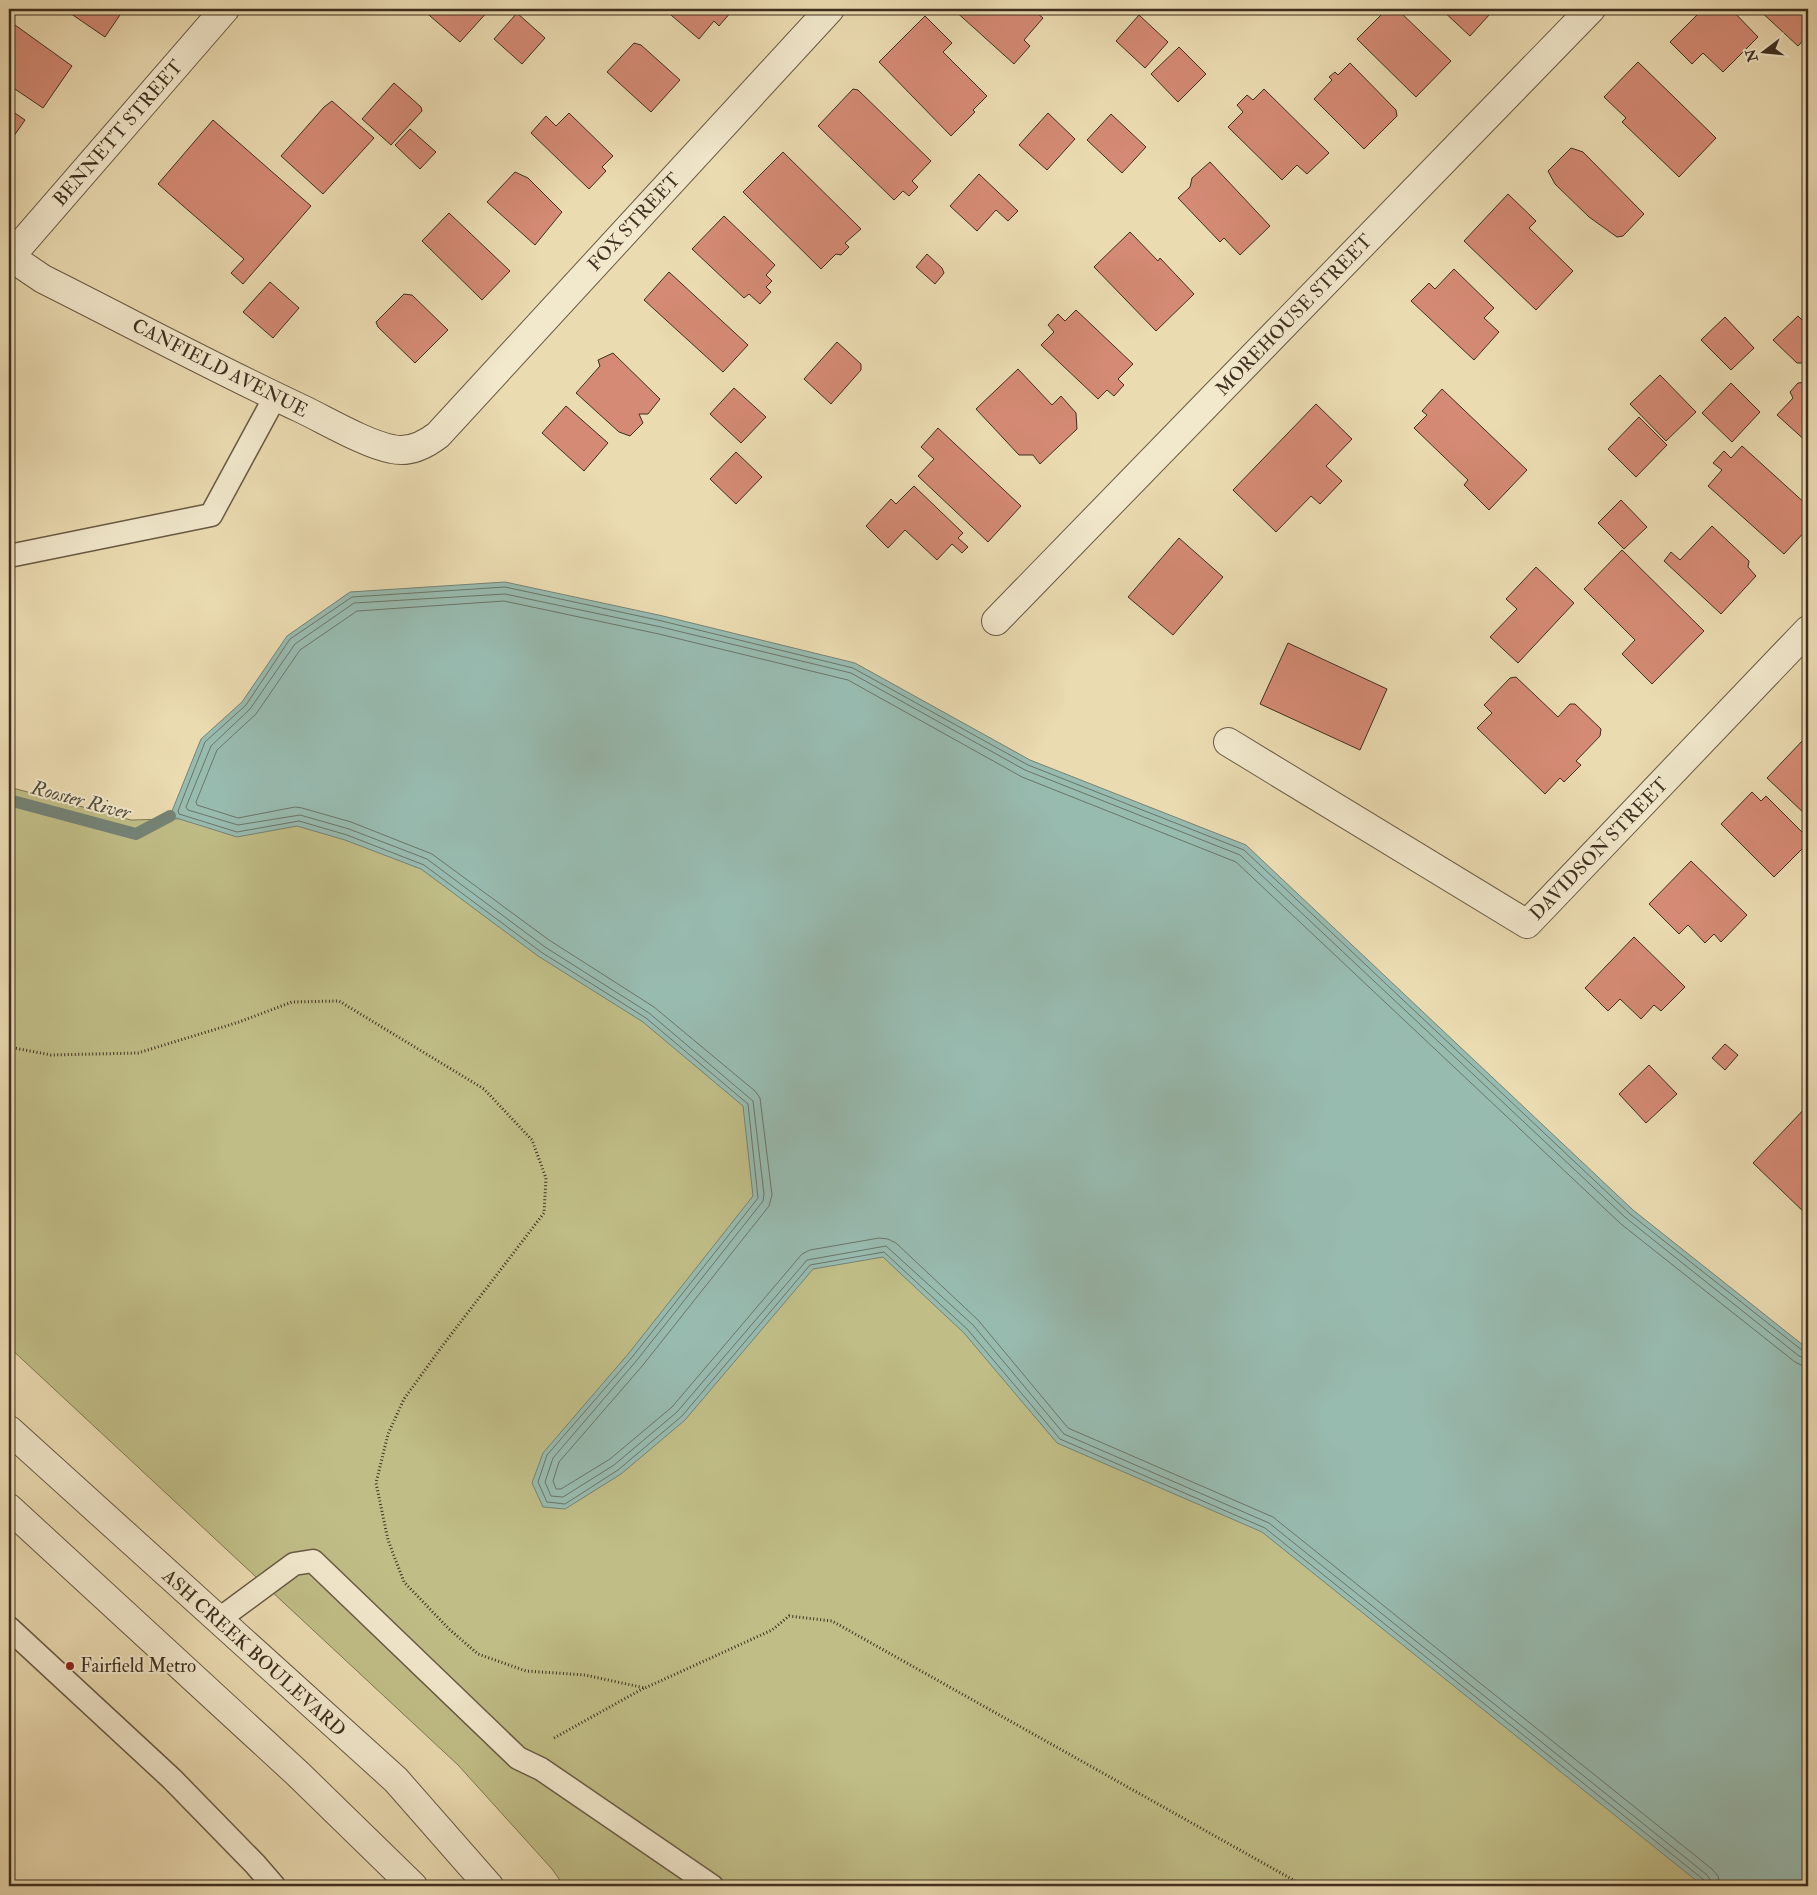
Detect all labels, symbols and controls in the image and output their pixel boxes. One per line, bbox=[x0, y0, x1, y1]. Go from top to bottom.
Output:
north arrow bbox=[1740, 28, 1790, 78]
text: N bbox=[1742, 47, 1762, 65]
street label: BENNETT STREET bbox=[48, 55, 188, 211]
street label: FOX STREET bbox=[583, 168, 685, 276]
street label: MOREHOUSE STREET bbox=[1211, 229, 1377, 401]
street label: CANFIELD AVENUE bbox=[128, 313, 312, 423]
street label: DAVIDSON STREET bbox=[1525, 773, 1673, 925]
water label: Rooster River bbox=[28, 775, 135, 826]
street label: ASH CREEK BOULEVARD bbox=[156, 1563, 351, 1742]
place label: Fairfield Metro bbox=[80, 1654, 196, 1678]
marker: Fairfield Metro bbox=[64, 1660, 76, 1672]

